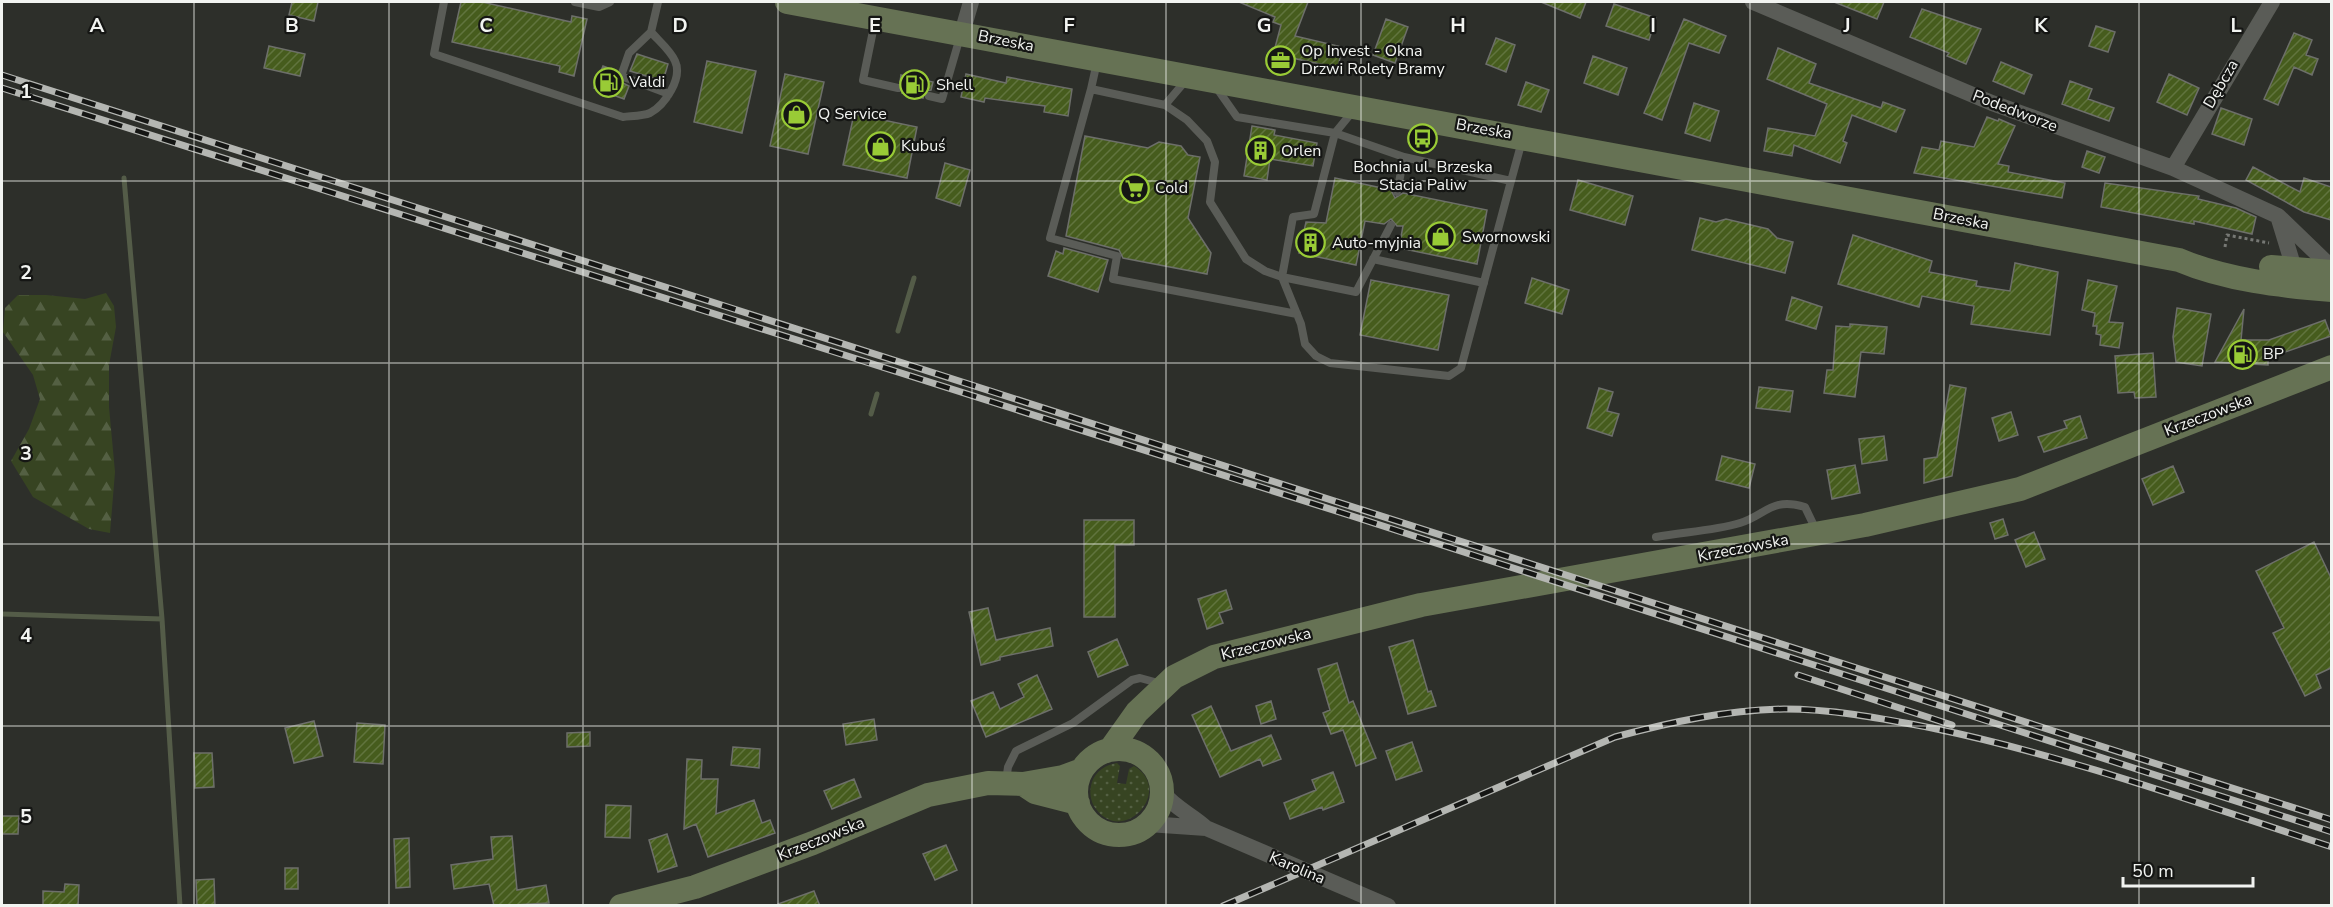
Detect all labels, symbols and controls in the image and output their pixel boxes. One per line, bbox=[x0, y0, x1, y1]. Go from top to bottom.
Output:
text: A bbox=[90, 12, 105, 39]
text: B bbox=[285, 12, 299, 39]
text: C bbox=[479, 12, 493, 39]
text: D bbox=[672, 12, 688, 39]
text: E bbox=[869, 12, 881, 39]
text: F bbox=[1063, 12, 1075, 39]
text: G bbox=[1257, 12, 1271, 39]
text: H bbox=[1450, 12, 1466, 39]
text: I bbox=[1650, 12, 1656, 39]
text: J bbox=[1842, 12, 1851, 39]
text: K bbox=[2034, 12, 2048, 39]
text: L bbox=[2230, 12, 2242, 39]
street label: Brzeska bbox=[976, 25, 1036, 57]
place label: Op Invest - Okna Drzwi Rolety Bramy bbox=[1301, 40, 1445, 80]
office icon: Op Invest - Okna Drzwi Rolety Bramy bbox=[1264, 44, 1296, 76]
street label: Dębcza bbox=[2198, 56, 2244, 112]
fuel station icon: Valdi bbox=[592, 66, 624, 98]
fuel station icon: Shell bbox=[899, 69, 931, 101]
place label: Valdi bbox=[628, 71, 665, 93]
place label: Shell bbox=[936, 74, 973, 96]
text: 1 bbox=[20, 78, 32, 105]
street label: Podedworze bbox=[1969, 85, 2061, 137]
shop icon: Q Service bbox=[781, 98, 813, 130]
place label: Q Service bbox=[818, 103, 887, 125]
street label: Brzeska bbox=[1454, 113, 1514, 145]
bus stop icon: Bochnia ul. Brzeska Stacja Paliw bbox=[1407, 123, 1439, 155]
shop icon: Kubuś bbox=[864, 130, 896, 162]
place label: Kubuś bbox=[901, 135, 946, 157]
building icon: Orlen bbox=[1244, 135, 1276, 167]
place label: Orlen bbox=[1281, 140, 1321, 162]
place label: Bochnia ul. Brzeska Stacja Paliw bbox=[1353, 156, 1493, 196]
supermarket icon: Cold bbox=[1118, 172, 1150, 204]
place label: Cold bbox=[1155, 177, 1188, 199]
street label: Brzeska bbox=[1931, 203, 1991, 235]
shop icon: Swornowski bbox=[1425, 221, 1457, 253]
place label: Swornowski bbox=[1462, 226, 1550, 248]
building icon: Auto-myjnia bbox=[1295, 227, 1327, 259]
place label: Auto-myjnia bbox=[1332, 232, 1421, 254]
text: 2 bbox=[20, 259, 32, 286]
fuel station icon: BP bbox=[2226, 338, 2258, 370]
place label: BP bbox=[2263, 343, 2284, 365]
street label: Krzeczowska bbox=[2161, 388, 2255, 442]
text: 3 bbox=[20, 440, 32, 467]
street label: Krzeczowska bbox=[1696, 528, 1790, 568]
text: 4 bbox=[20, 622, 32, 649]
street label: Krzeczowska bbox=[1219, 622, 1313, 666]
text: 5 bbox=[20, 803, 32, 830]
street label: Krzeczowska bbox=[774, 812, 868, 866]
street label: Karolina bbox=[1266, 846, 1328, 890]
scale bar bbox=[2123, 850, 2254, 888]
text: 50 m bbox=[2132, 859, 2174, 883]

